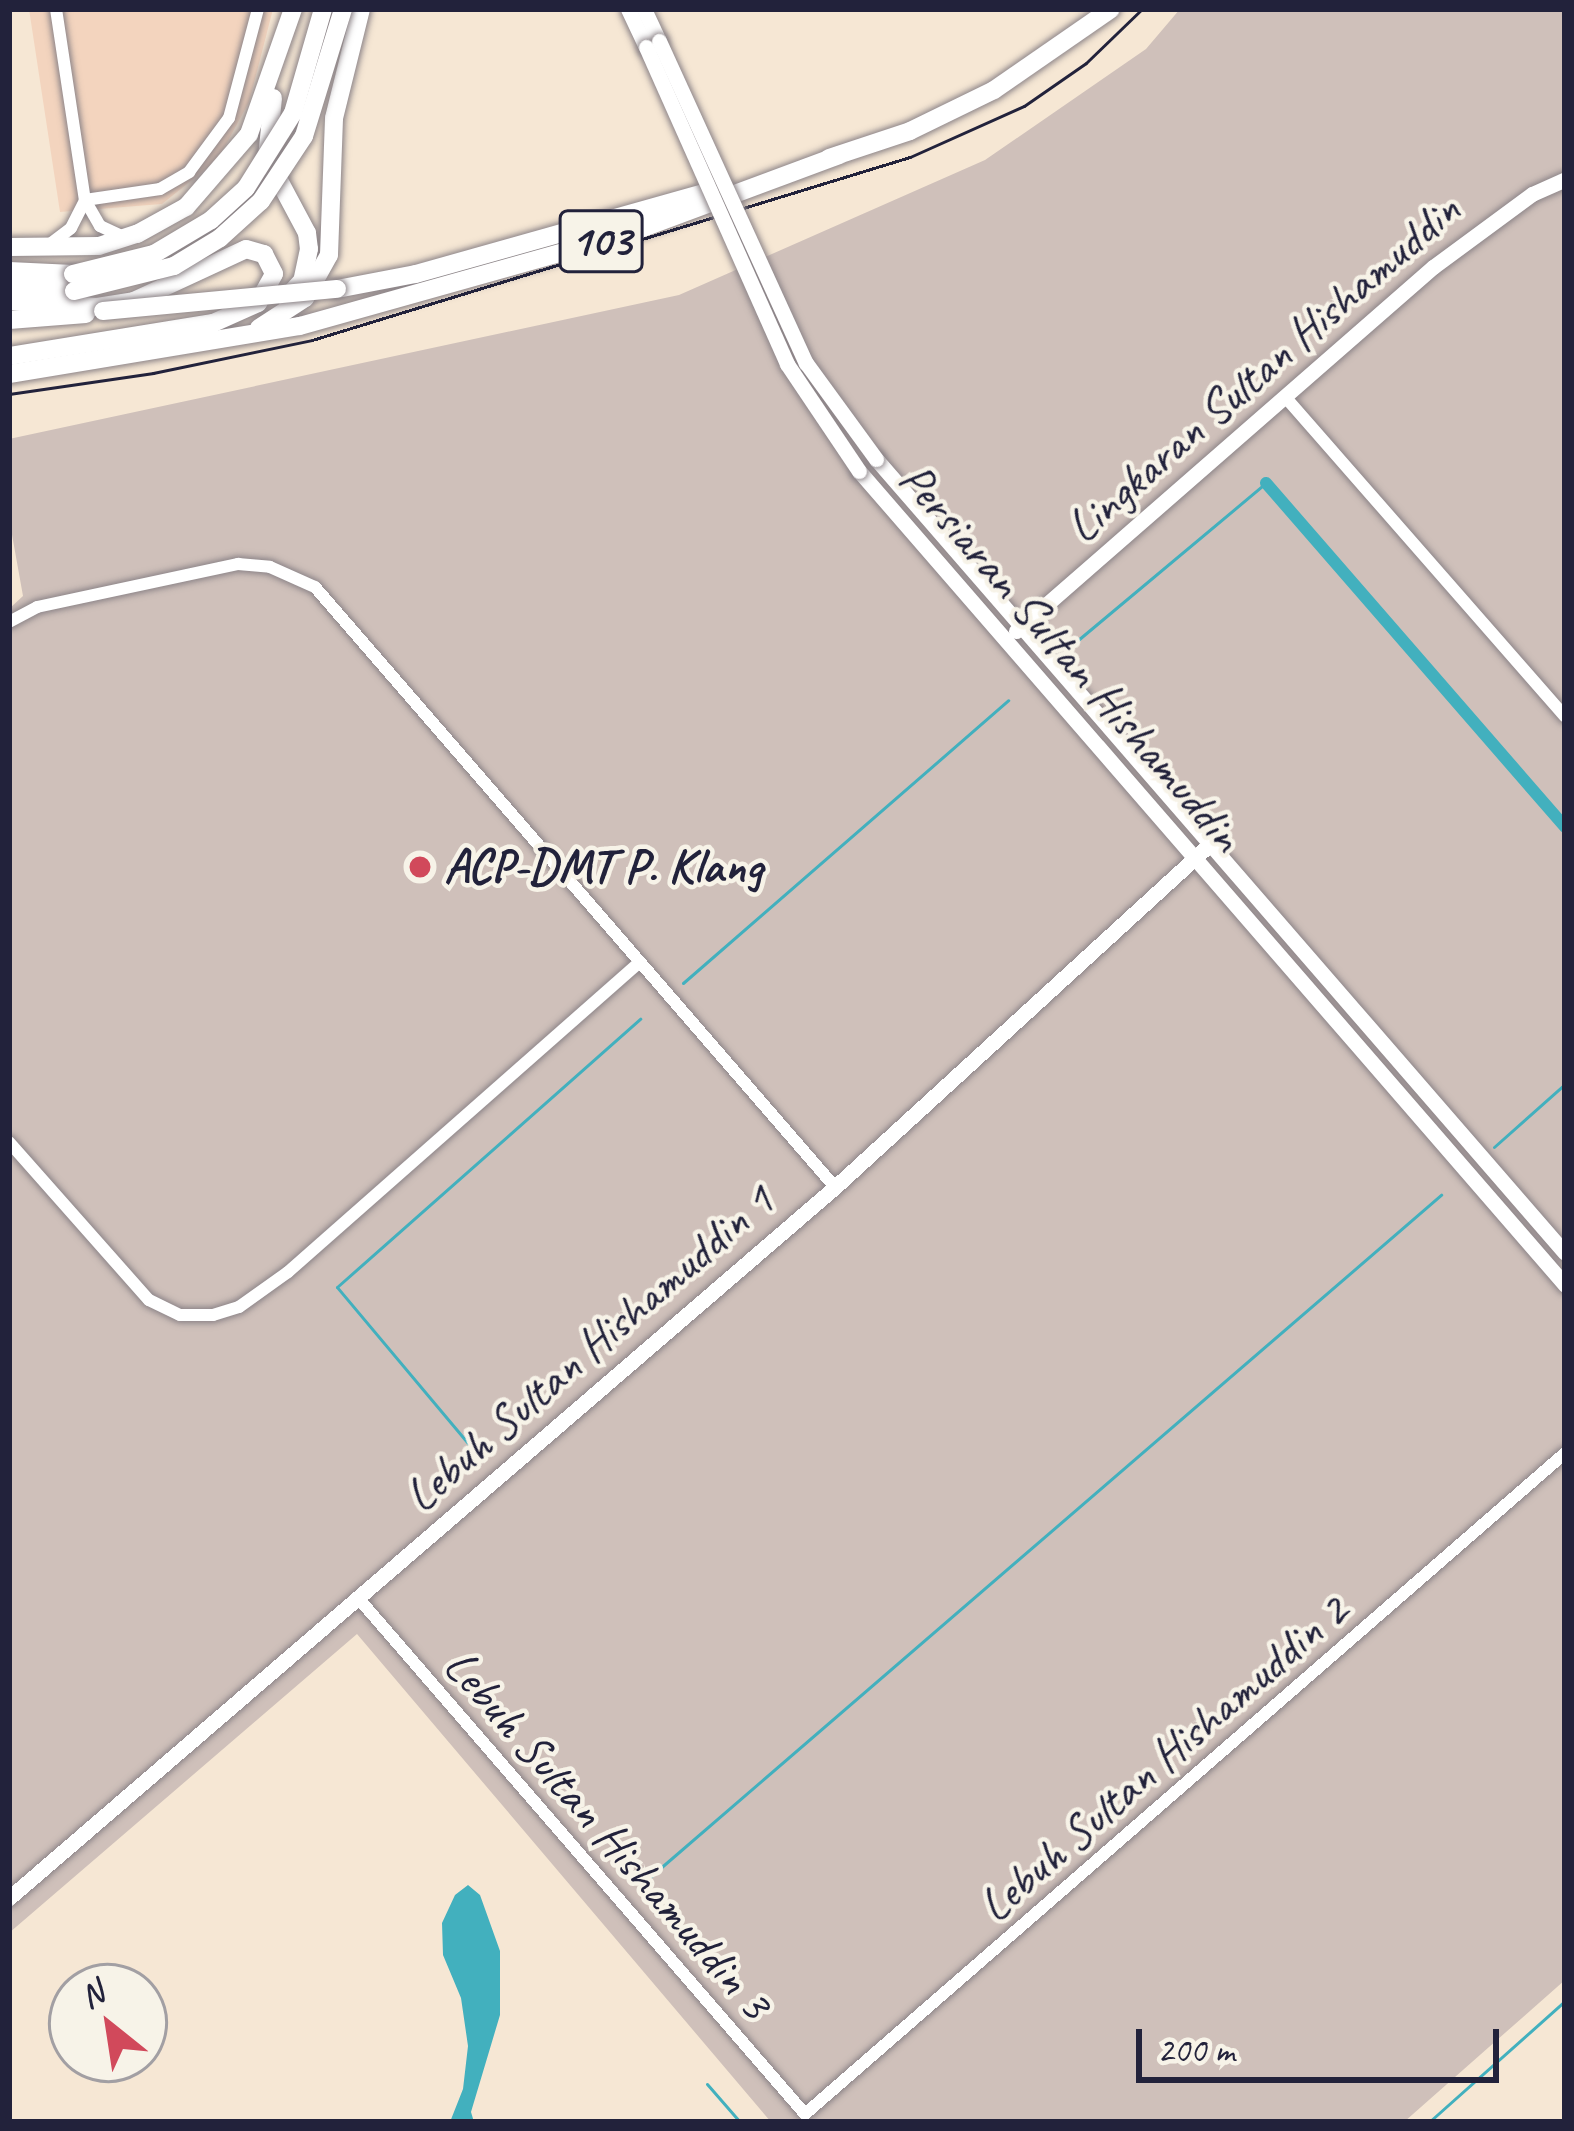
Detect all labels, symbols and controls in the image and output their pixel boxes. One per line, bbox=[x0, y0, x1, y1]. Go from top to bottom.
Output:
street label: Lingkaran Sultan Hishamuddin bbox=[1056, 182, 1470, 554]
road number: 103 bbox=[556, 202, 646, 280]
street label: Persiaran Sultan Hishamuddin bbox=[887, 451, 1255, 863]
place label: ACP-DMT P. Klang bbox=[444, 838, 762, 896]
marker: ACP-DMT P. Klang bbox=[407, 854, 433, 880]
street label: Lebuh Sultan Hishamuddin 1 bbox=[395, 1174, 783, 1522]
street label: Lebuh Sultan Hishamuddin 2 bbox=[969, 1584, 1357, 1932]
street label: Lebuh Sultan Hishamuddin 3 bbox=[434, 1640, 782, 2028]
north arrow bbox=[48, 1963, 168, 2083]
text: N bbox=[72, 1971, 111, 2018]
scale bar bbox=[1142, 2005, 1505, 2079]
text: 200 m bbox=[1157, 2027, 1234, 2073]

